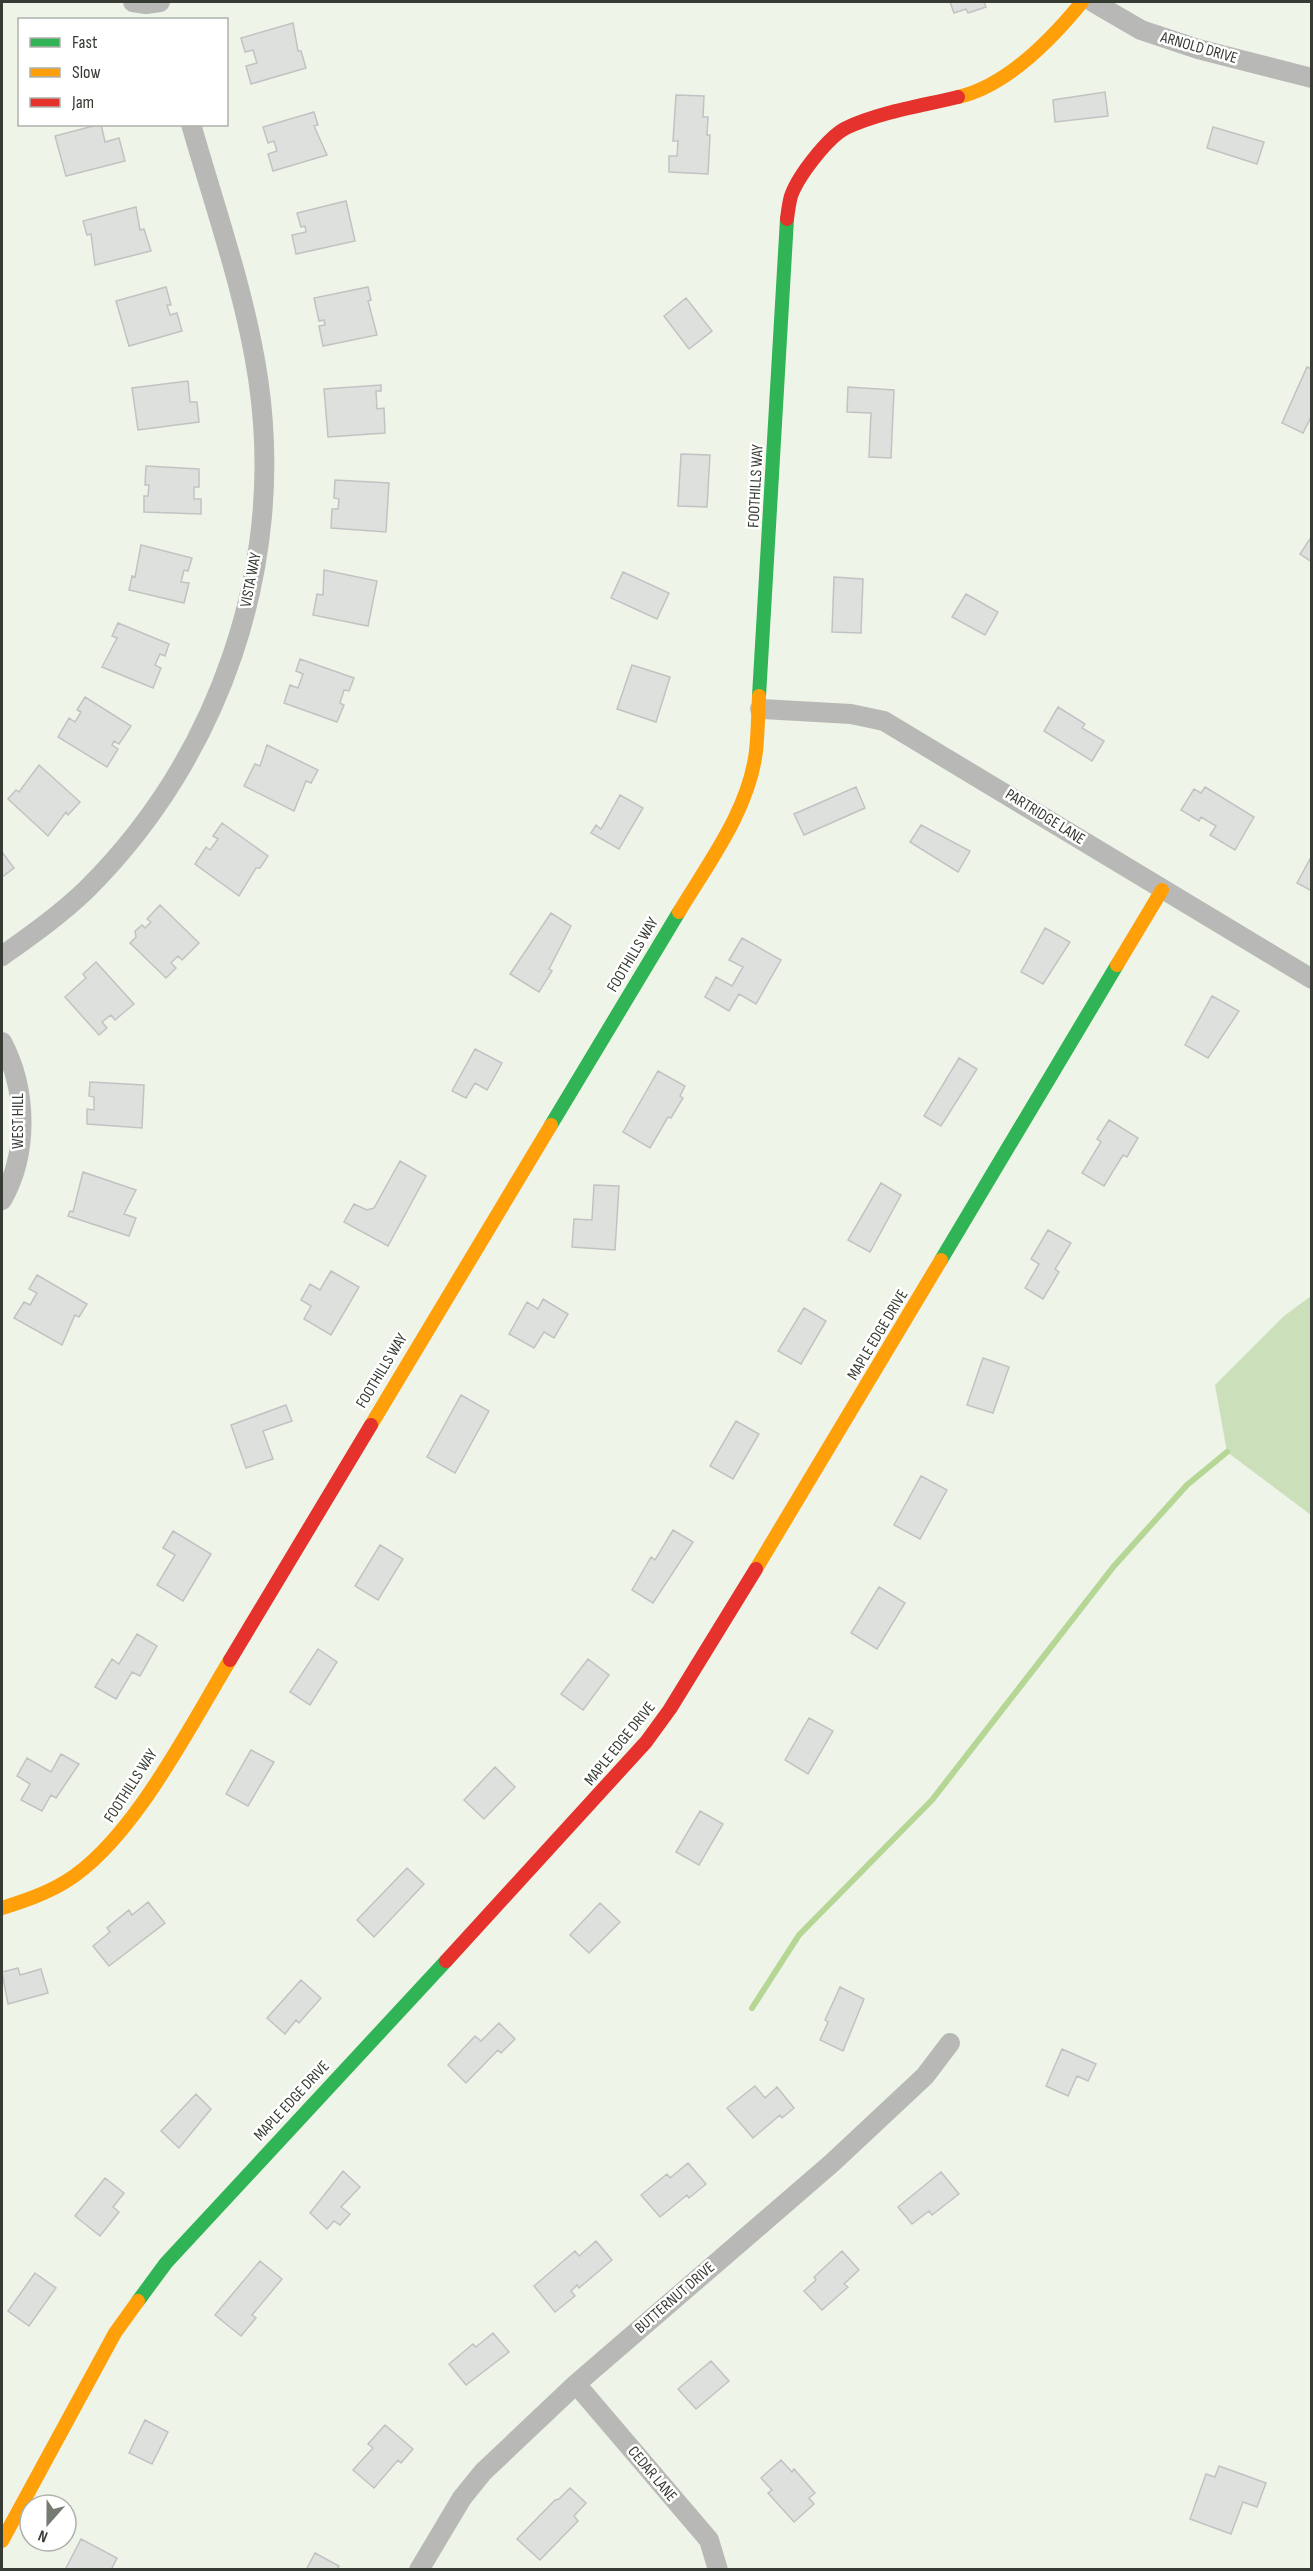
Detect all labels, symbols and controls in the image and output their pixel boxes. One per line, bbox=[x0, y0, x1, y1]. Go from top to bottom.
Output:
legend bbox=[18, 18, 228, 126]
street label: ARNOLD DRIVE bbox=[1157, 28, 1240, 68]
text: Fast bbox=[72, 32, 98, 53]
text: Slow bbox=[72, 62, 101, 83]
text: Jam bbox=[71, 92, 94, 113]
street label: FOOTHILLS WAY bbox=[744, 443, 768, 528]
street label: VISTA WAY bbox=[236, 551, 266, 609]
street label: PARTRIDGE LANE bbox=[1002, 785, 1088, 849]
street label: FOOTHILLS WAY bbox=[603, 914, 663, 996]
street label: WEST HILL bbox=[9, 1093, 28, 1149]
street label: MAPLE EDGE DRIVE bbox=[844, 1286, 912, 1384]
street label: FOOTHILLS WAY bbox=[352, 1330, 412, 1412]
street label: MAPLE EDGE DRIVE bbox=[580, 1698, 660, 1790]
street label: FOOTHILLS WAY bbox=[100, 1746, 162, 1826]
street label: MAPLE EDGE DRIVE bbox=[250, 2057, 334, 2145]
street label: BUTTERNUT DRIVE bbox=[631, 2258, 719, 2338]
street label: CEDAR LANE bbox=[623, 2442, 681, 2506]
north arrow bbox=[18, 2493, 78, 2553]
text: N bbox=[36, 2525, 51, 2546]

